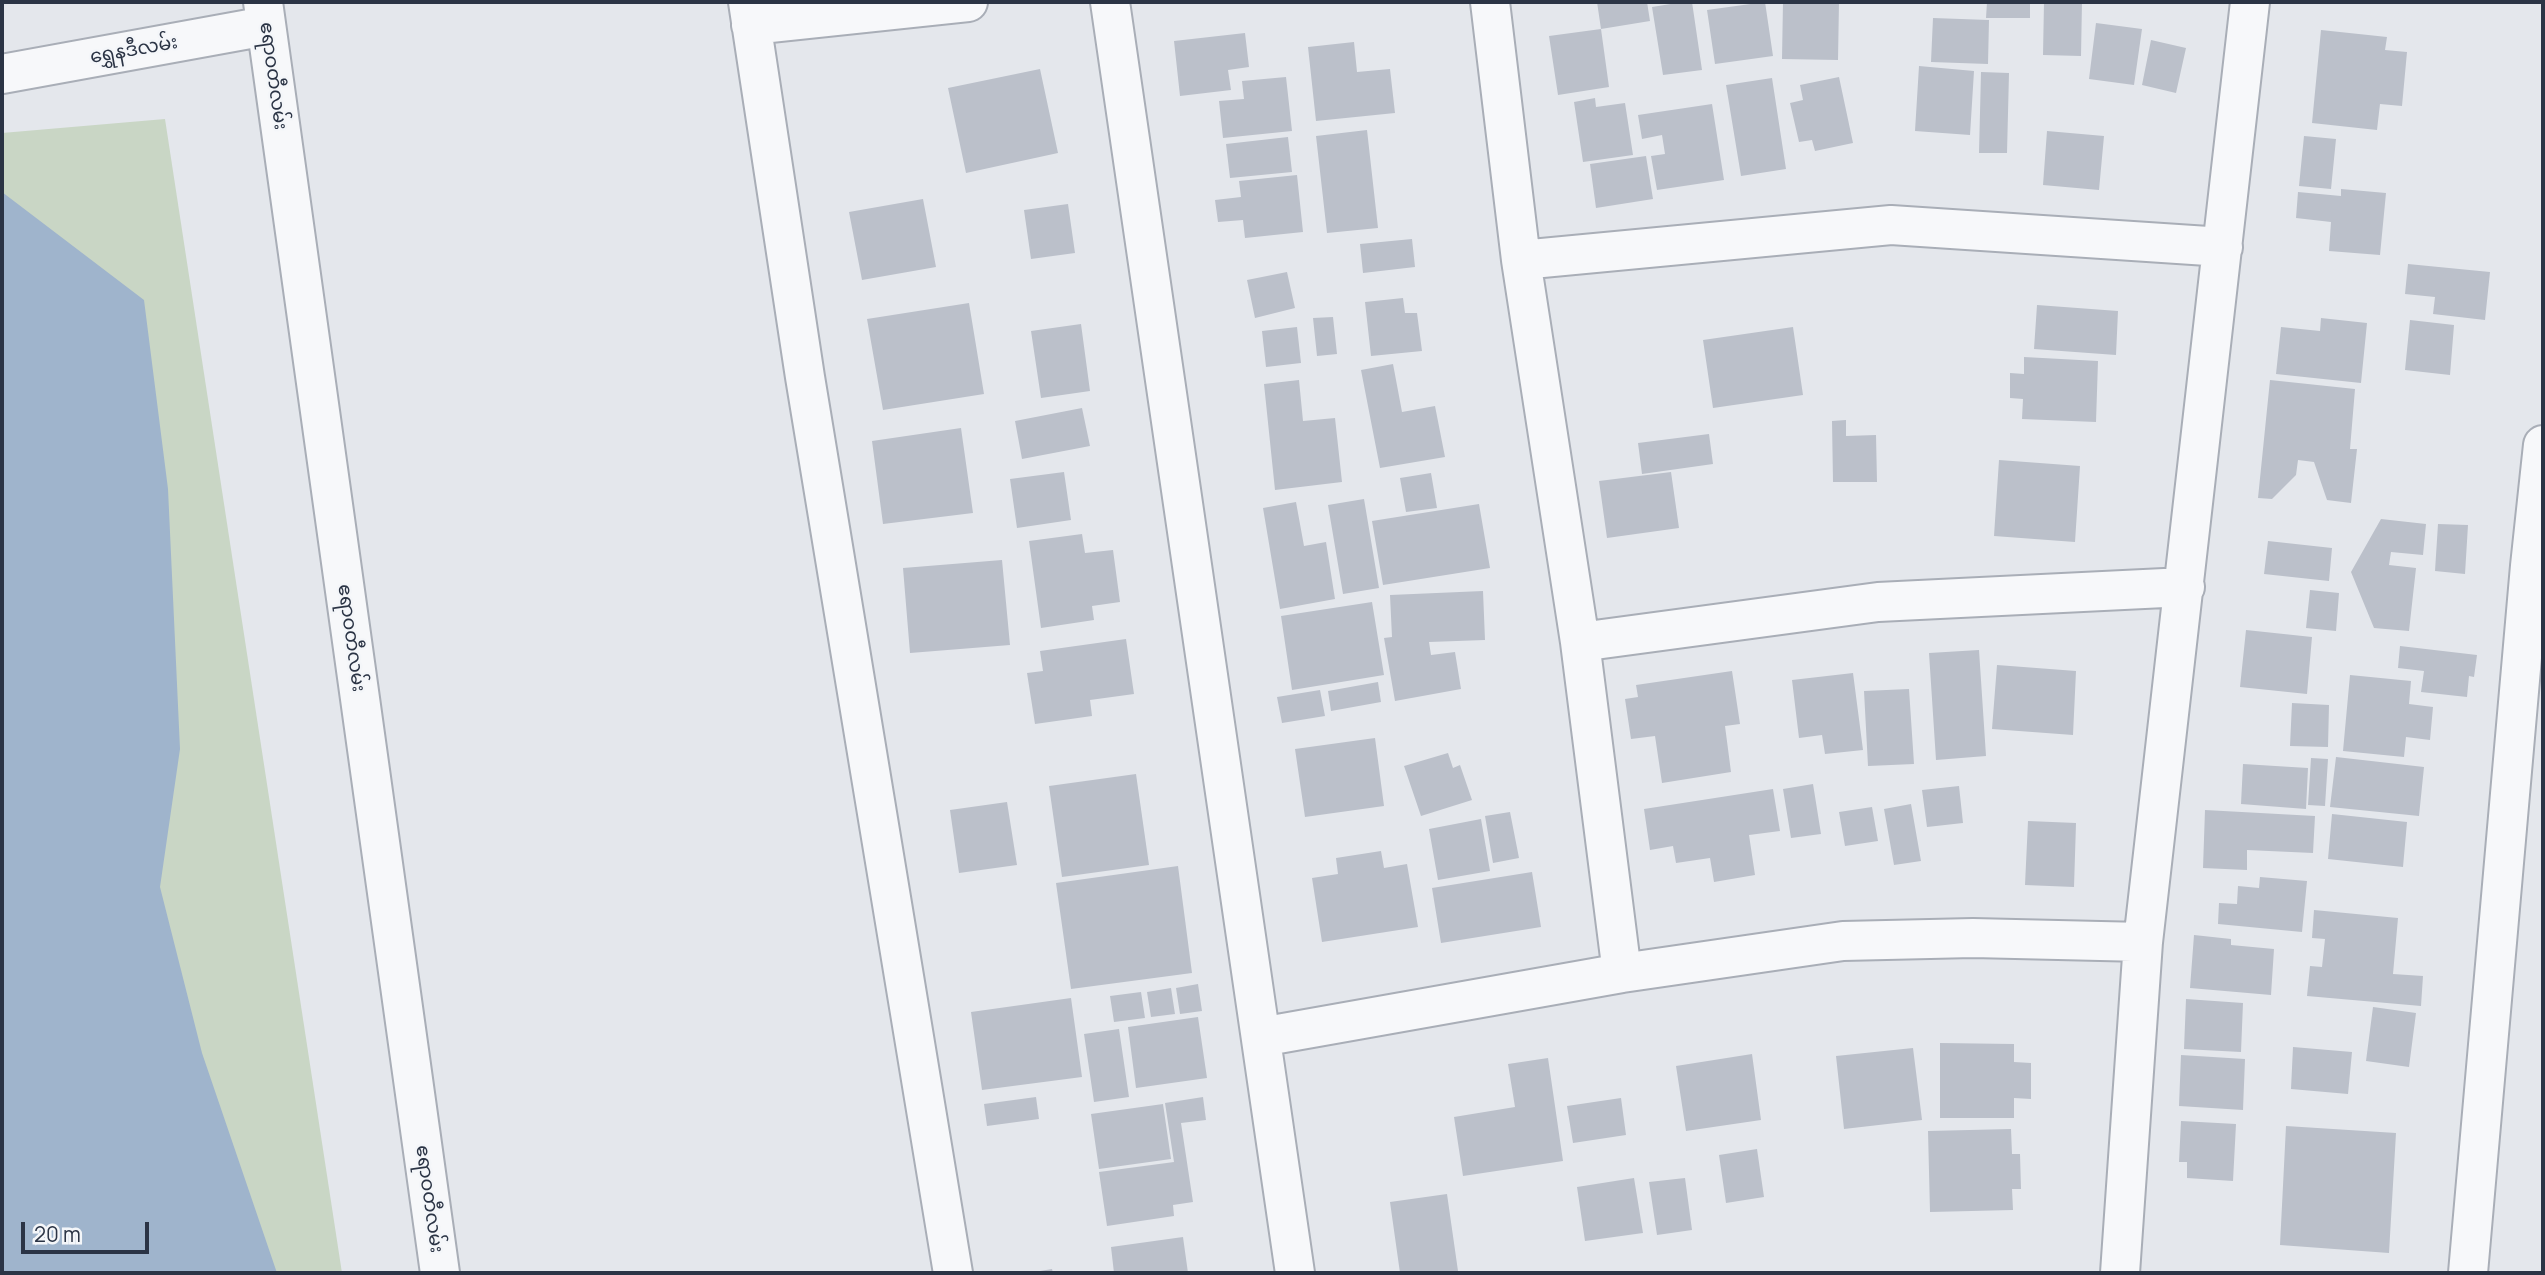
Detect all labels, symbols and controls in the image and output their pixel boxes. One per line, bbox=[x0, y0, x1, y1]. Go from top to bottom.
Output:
street label: ဧရာဝတီလမ်း bbox=[254, 21, 292, 131]
street label: ရွှေနဒီလမ်း bbox=[88, 31, 180, 69]
street label: ဧရာဝတီလမ်း bbox=[332, 583, 370, 693]
street label: ဧရာဝတီလမ်း bbox=[410, 1144, 448, 1254]
scale bar bbox=[24, 1208, 152, 1252]
text: 20 m bbox=[34, 1220, 81, 1248]

